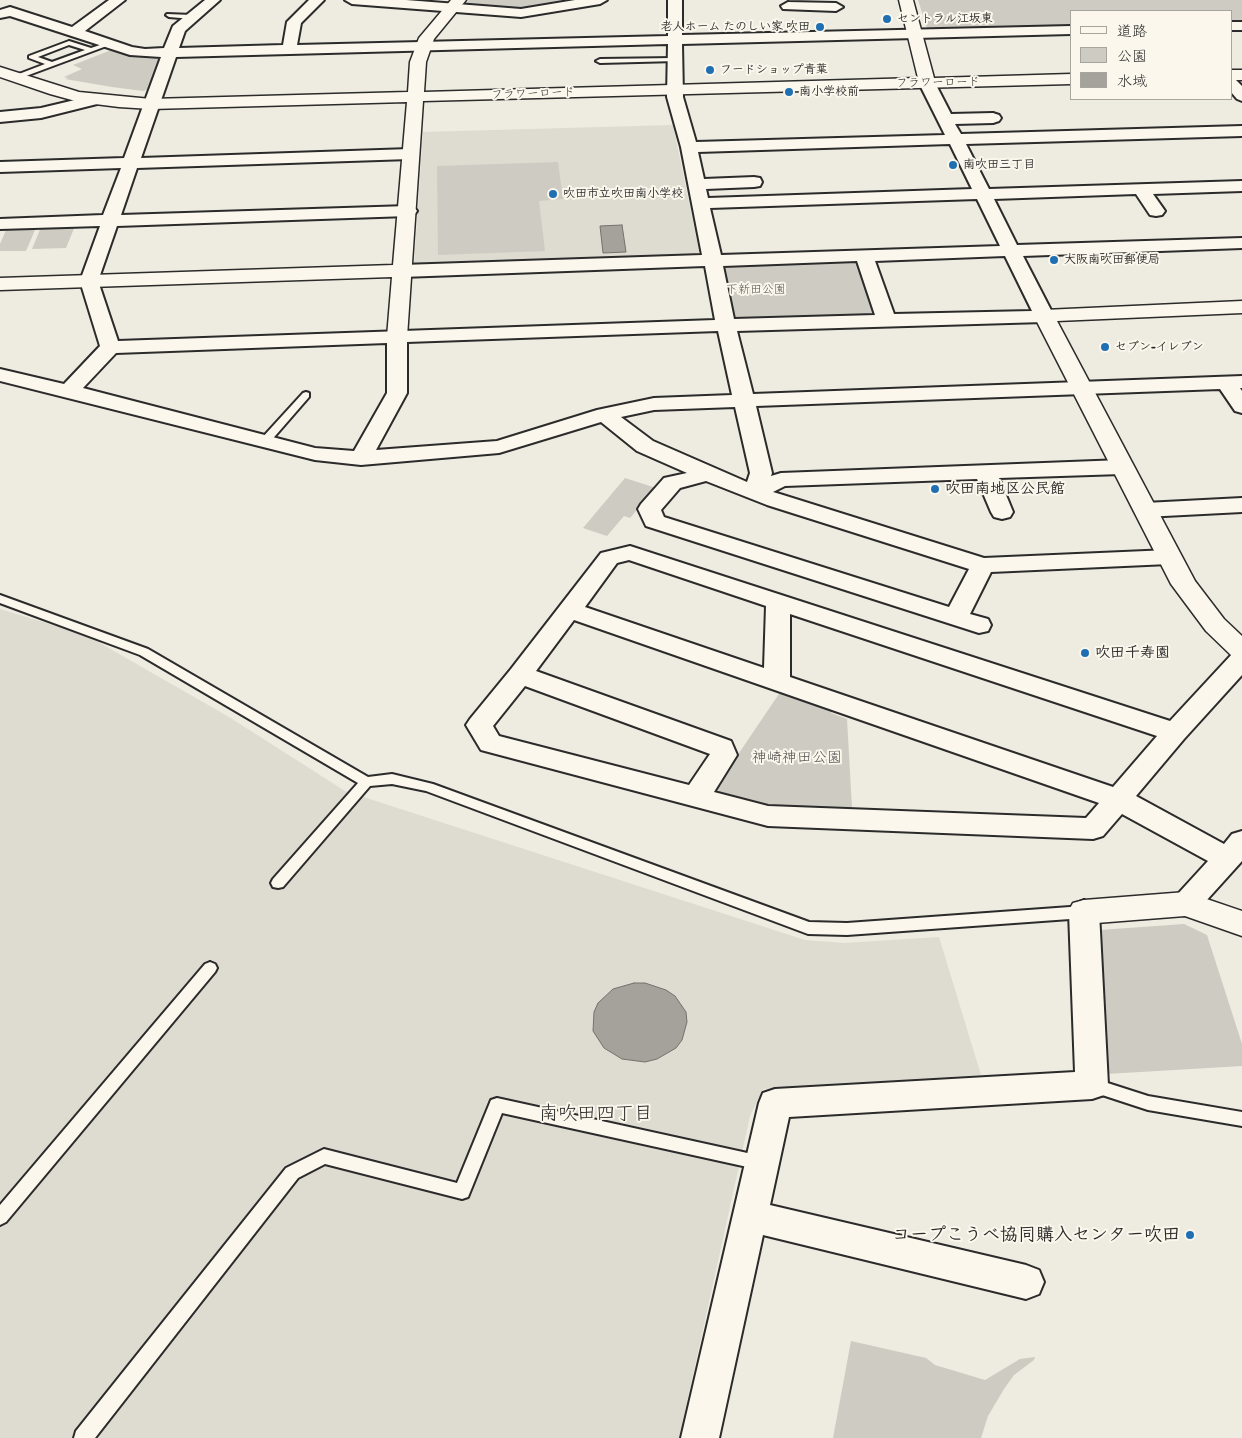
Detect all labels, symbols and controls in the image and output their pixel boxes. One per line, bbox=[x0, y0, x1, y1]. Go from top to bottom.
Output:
legend bbox=[1070, 10, 1232, 100]
place label: セントラル江坂東 bbox=[897, 12, 993, 26]
marker: セントラル江坂東 bbox=[881, 13, 893, 25]
place label: 老人ホーム たのしい家 吹田 bbox=[661, 20, 810, 34]
marker: 老人ホーム たのしい家 吹田 bbox=[814, 21, 826, 33]
text: 道路 bbox=[1117, 22, 1147, 40]
text: 公園 bbox=[1117, 47, 1147, 65]
place label: フードショップ青葉 bbox=[720, 63, 828, 77]
marker: フードショップ青葉 bbox=[704, 64, 716, 76]
text: 水域 bbox=[1117, 72, 1147, 90]
street label: フラワーロード bbox=[896, 75, 980, 91]
street label: フラワーロード bbox=[491, 85, 575, 103]
place label: 南小学校前 bbox=[799, 85, 859, 99]
marker: 南小学校前 bbox=[783, 86, 795, 98]
place label: 南吹田三丁目 bbox=[963, 158, 1035, 172]
marker: 南吹田三丁目 bbox=[947, 159, 959, 171]
place label: 吹田市立吹田南小学校 bbox=[563, 187, 683, 201]
marker: 吹田市立吹田南小学校 bbox=[547, 188, 559, 200]
place label: 大阪南吹田郵便局 bbox=[1064, 253, 1160, 267]
marker: 大阪南吹田郵便局 bbox=[1048, 254, 1060, 266]
park label: 下新田公園 bbox=[726, 283, 786, 297]
place label: セブン-イレブン bbox=[1115, 340, 1204, 354]
marker: セブン-イレブン bbox=[1099, 341, 1111, 353]
place label: 吹田南地区公民館 bbox=[945, 480, 1065, 498]
marker: 吹田南地区公民館 bbox=[929, 483, 941, 495]
place label: 吹田千寿園 bbox=[1095, 644, 1170, 662]
marker: 吹田千寿園 bbox=[1079, 647, 1091, 659]
park label: 神崎神田公園 bbox=[752, 749, 842, 767]
district label: 南吹田四丁目 bbox=[539, 1103, 653, 1125]
place label: コープこうべ協同購入センター吹田 bbox=[892, 1224, 1180, 1246]
marker: コープこうべ協同購入センター吹田 bbox=[1184, 1229, 1196, 1241]

